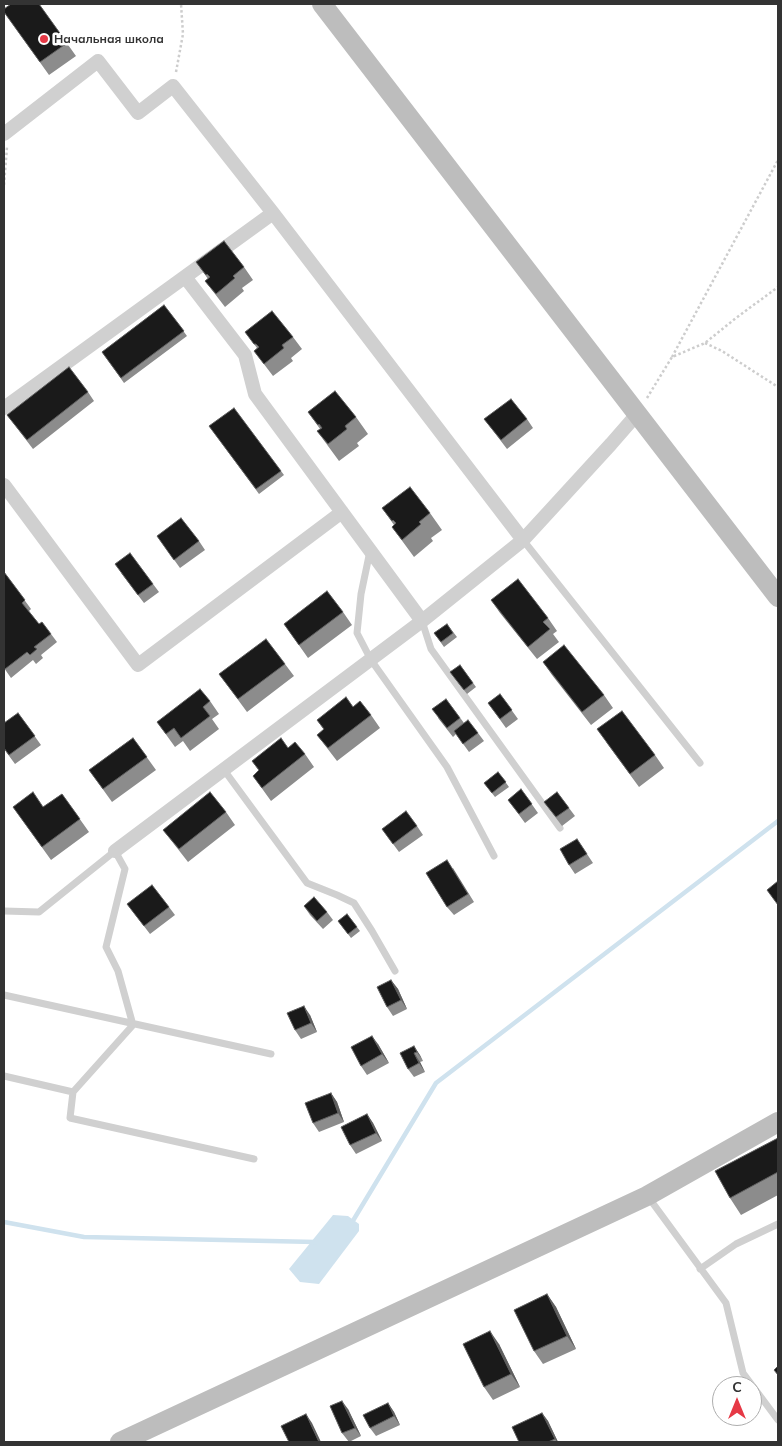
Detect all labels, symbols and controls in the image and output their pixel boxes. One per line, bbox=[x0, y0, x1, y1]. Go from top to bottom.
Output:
place label: Начальная школа bbox=[54, 32, 164, 46]
marker: Начальная школа bbox=[38, 33, 50, 45]
north arrow bbox=[712, 1376, 762, 1426]
text: С bbox=[732, 1378, 742, 1396]

